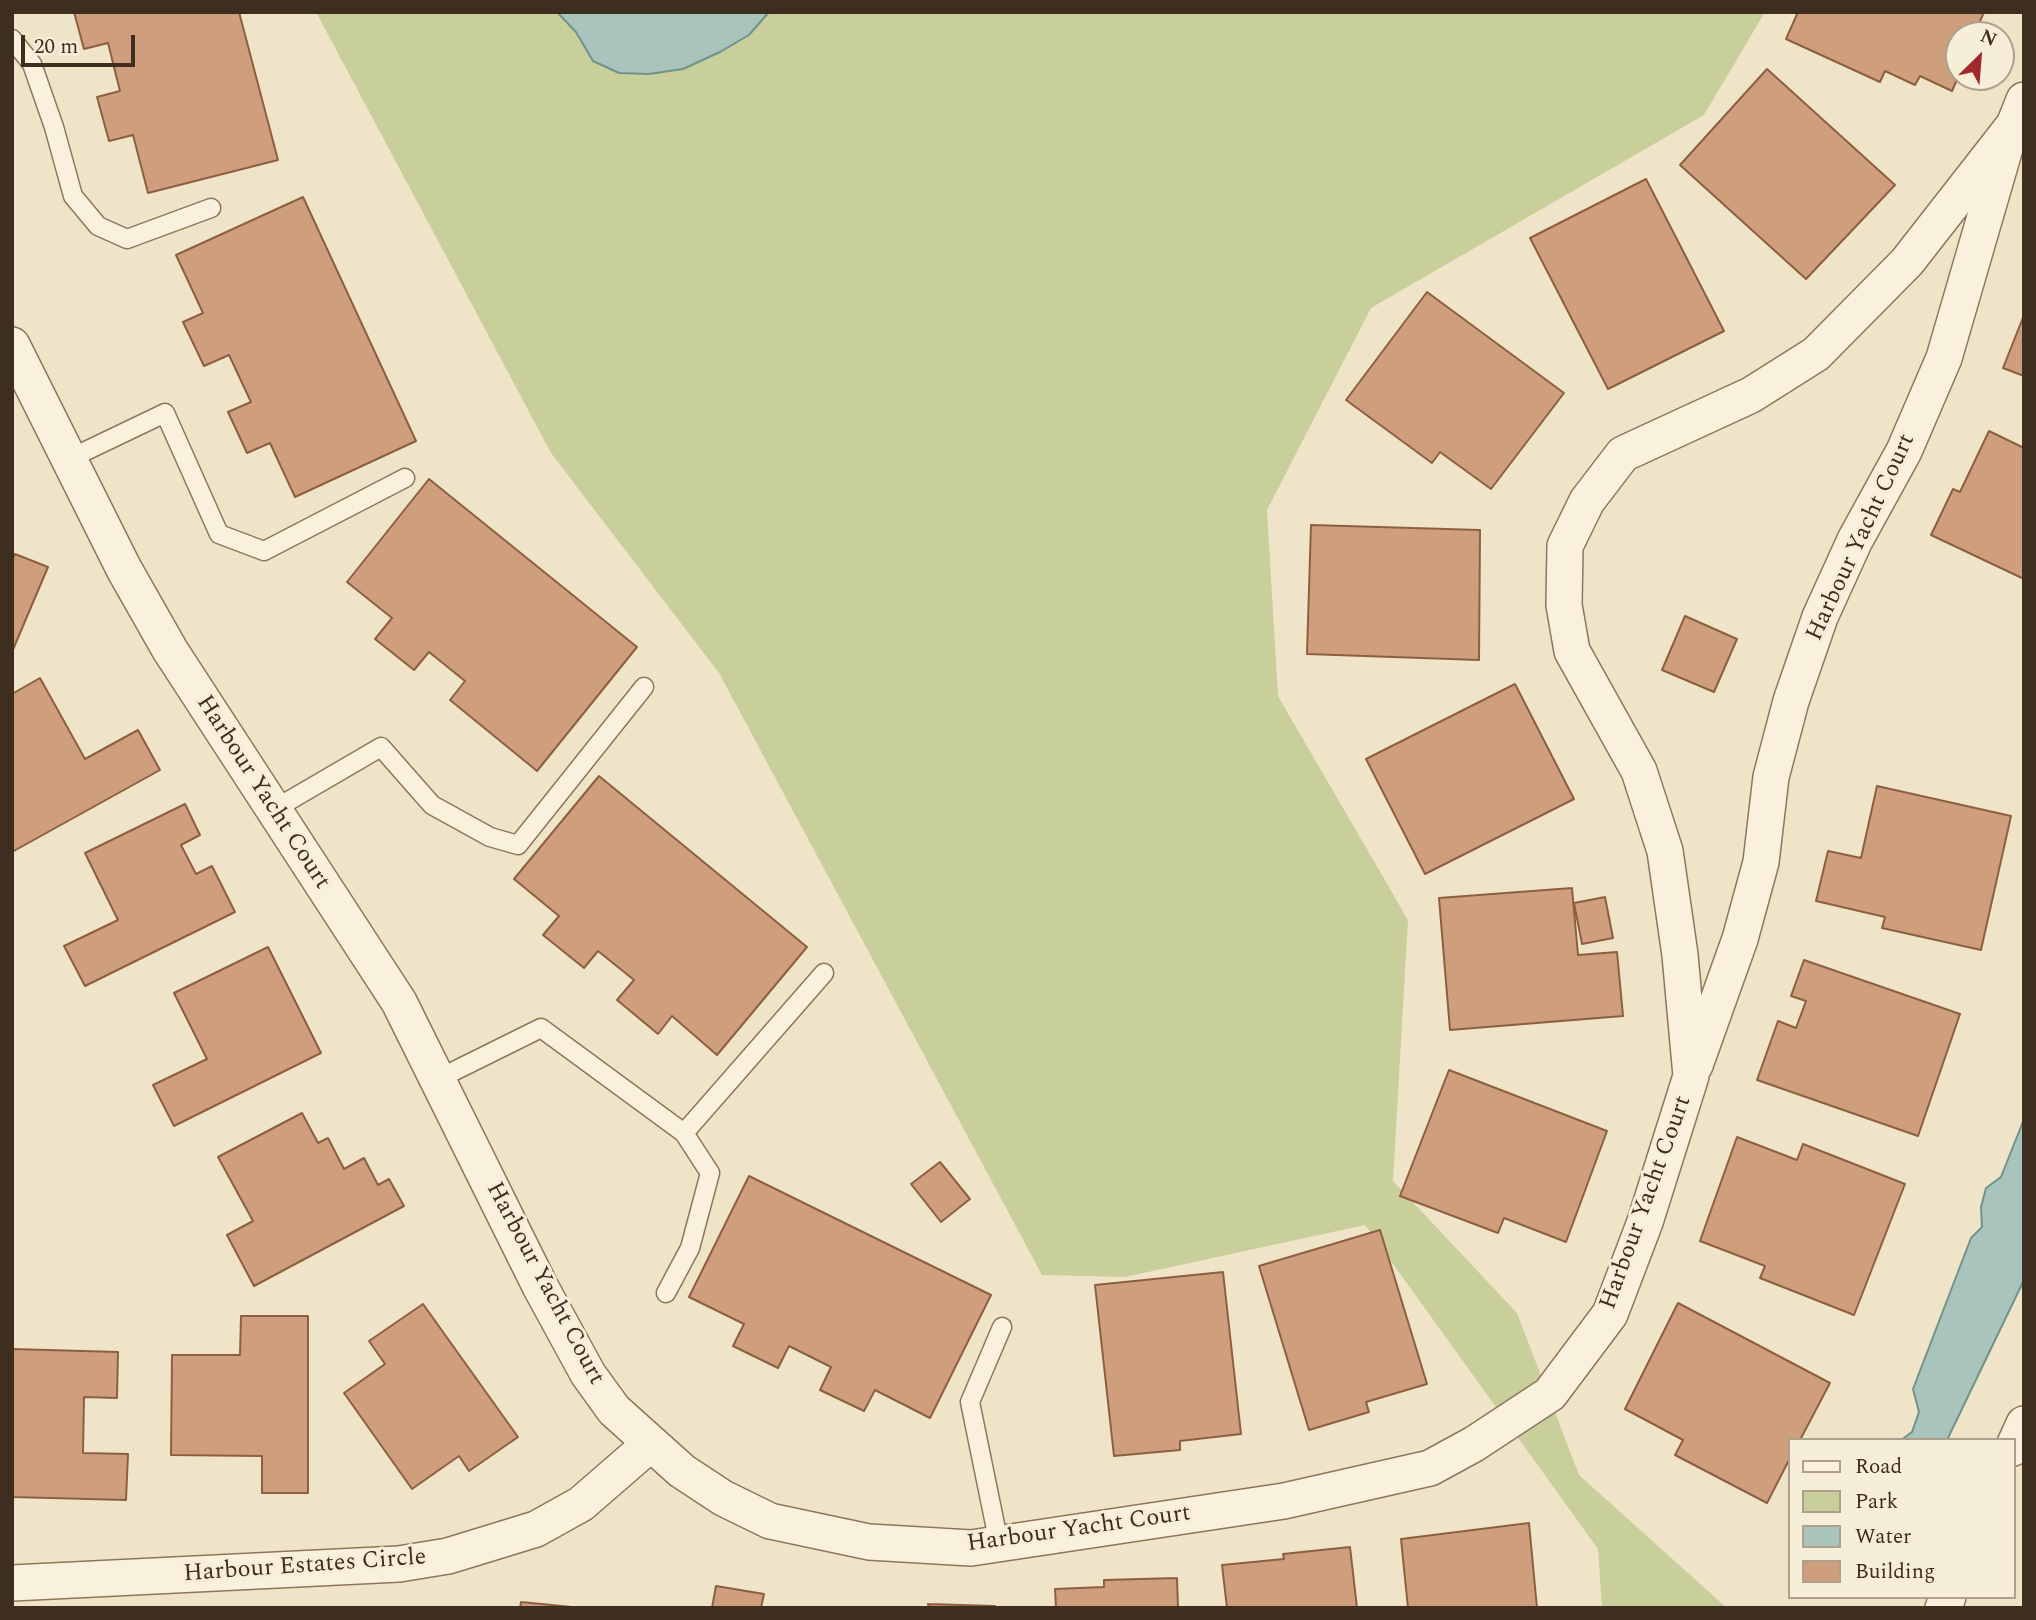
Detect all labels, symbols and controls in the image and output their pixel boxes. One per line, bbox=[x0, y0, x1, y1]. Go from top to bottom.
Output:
scale bar bbox=[24, 21, 138, 65]
north arrow bbox=[1945, 21, 2015, 91]
text: N bbox=[1975, 22, 2001, 55]
text: 20 m bbox=[34, 31, 78, 63]
street label: Harbour Yacht Court bbox=[1801, 430, 1923, 646]
street label: Harbour Yacht Court bbox=[189, 691, 335, 895]
street label: Harbour Yacht Court bbox=[1595, 1092, 1699, 1314]
street label: Harbour Yacht Court bbox=[478, 1178, 610, 1390]
legend bbox=[1787, 1438, 2015, 1599]
text: Road bbox=[1855, 1451, 1902, 1483]
text: Park bbox=[1855, 1486, 1898, 1518]
street label: Harbour Yacht Court bbox=[965, 1500, 1193, 1560]
text: Water bbox=[1855, 1521, 1911, 1553]
street label: Harbour Estates Circle bbox=[183, 1544, 427, 1590]
text: Building bbox=[1855, 1556, 1935, 1588]

